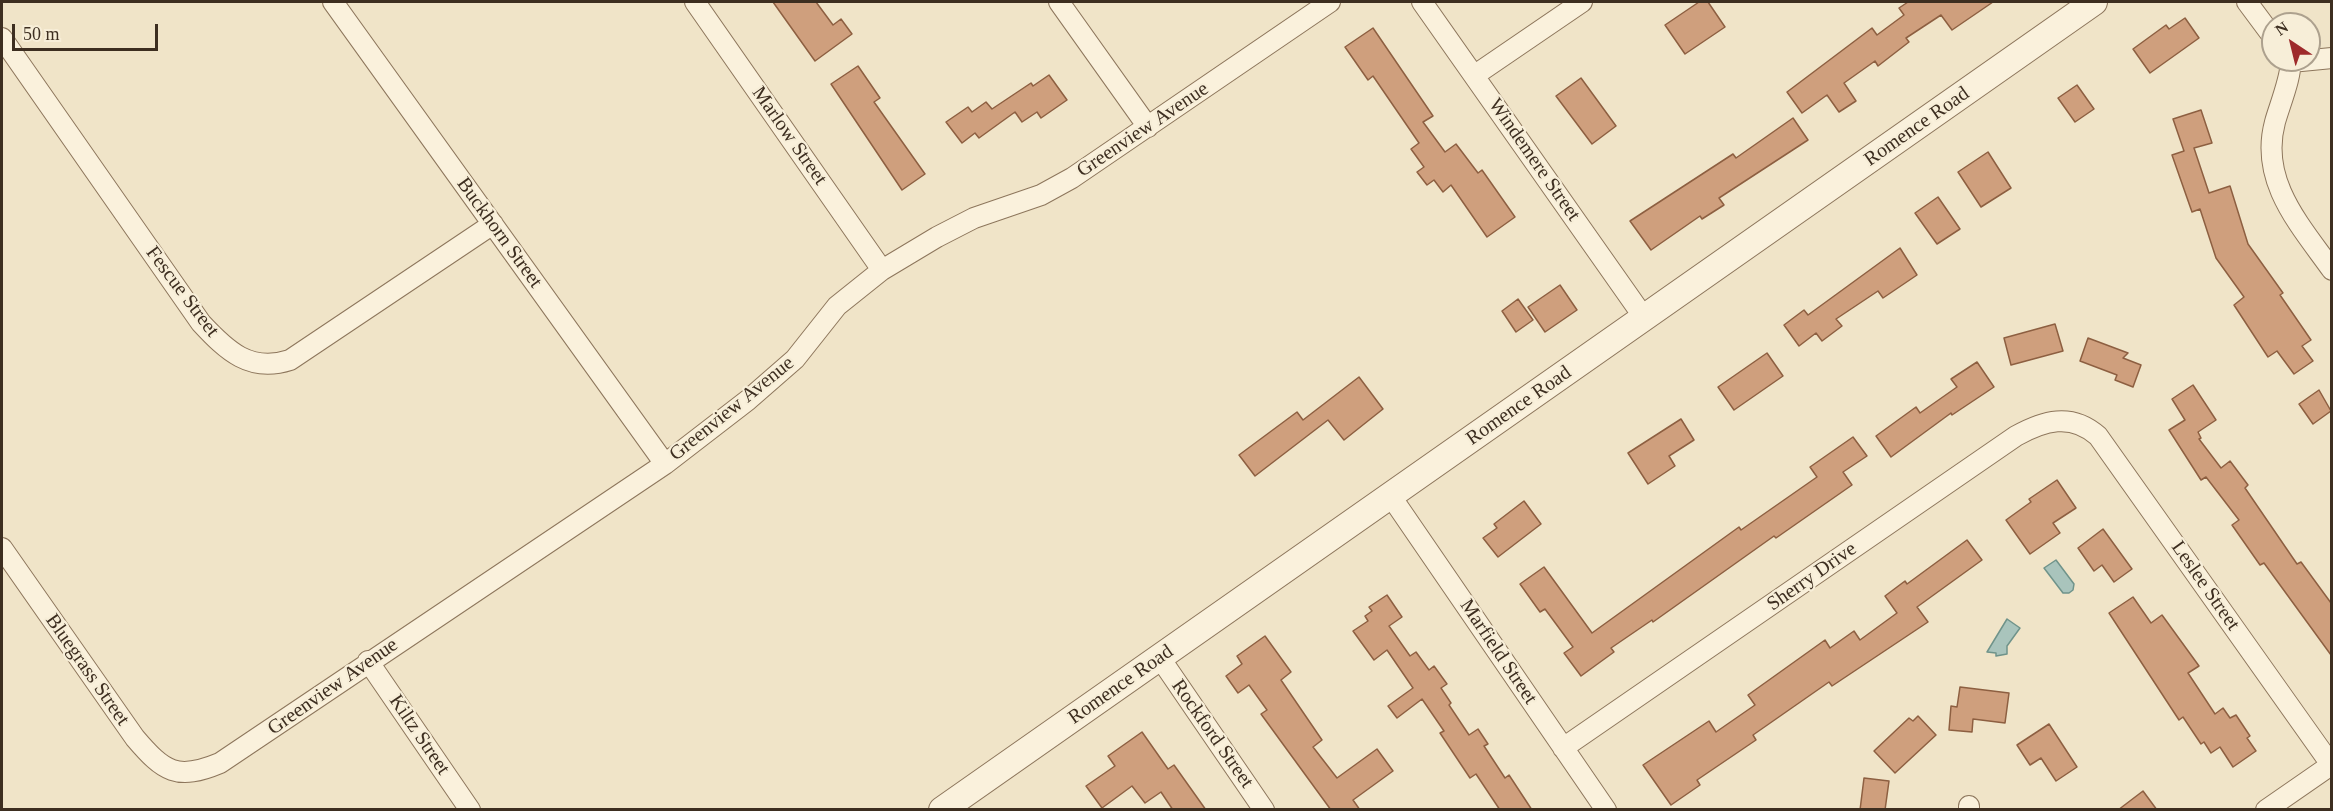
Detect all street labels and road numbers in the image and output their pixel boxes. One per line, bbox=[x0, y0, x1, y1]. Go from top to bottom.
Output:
street label: Greenview Avenue bbox=[1073, 77, 1213, 183]
street label: Marlow Street bbox=[746, 82, 832, 190]
street label: Romence Road bbox=[1860, 82, 1974, 172]
street label: Windemere Street bbox=[1483, 94, 1585, 226]
street label: Buckhorn Street bbox=[451, 173, 547, 293]
street label: Fescue Street bbox=[140, 242, 224, 342]
street label: Greenview Avenue bbox=[665, 351, 799, 467]
street label: Romence Road bbox=[1462, 361, 1576, 451]
street label: Sherry Drive bbox=[1763, 537, 1861, 617]
street label: Leslee Street bbox=[2165, 537, 2245, 635]
street label: Marfield Street bbox=[1454, 595, 1542, 709]
street label: Bluegrass Street bbox=[40, 610, 134, 730]
street label: Greenview Avenue bbox=[263, 633, 403, 741]
street label: Romence Road bbox=[1064, 640, 1178, 730]
street label: Rockford Street bbox=[1166, 675, 1258, 793]
street label: Kiltz Street bbox=[383, 690, 455, 780]

